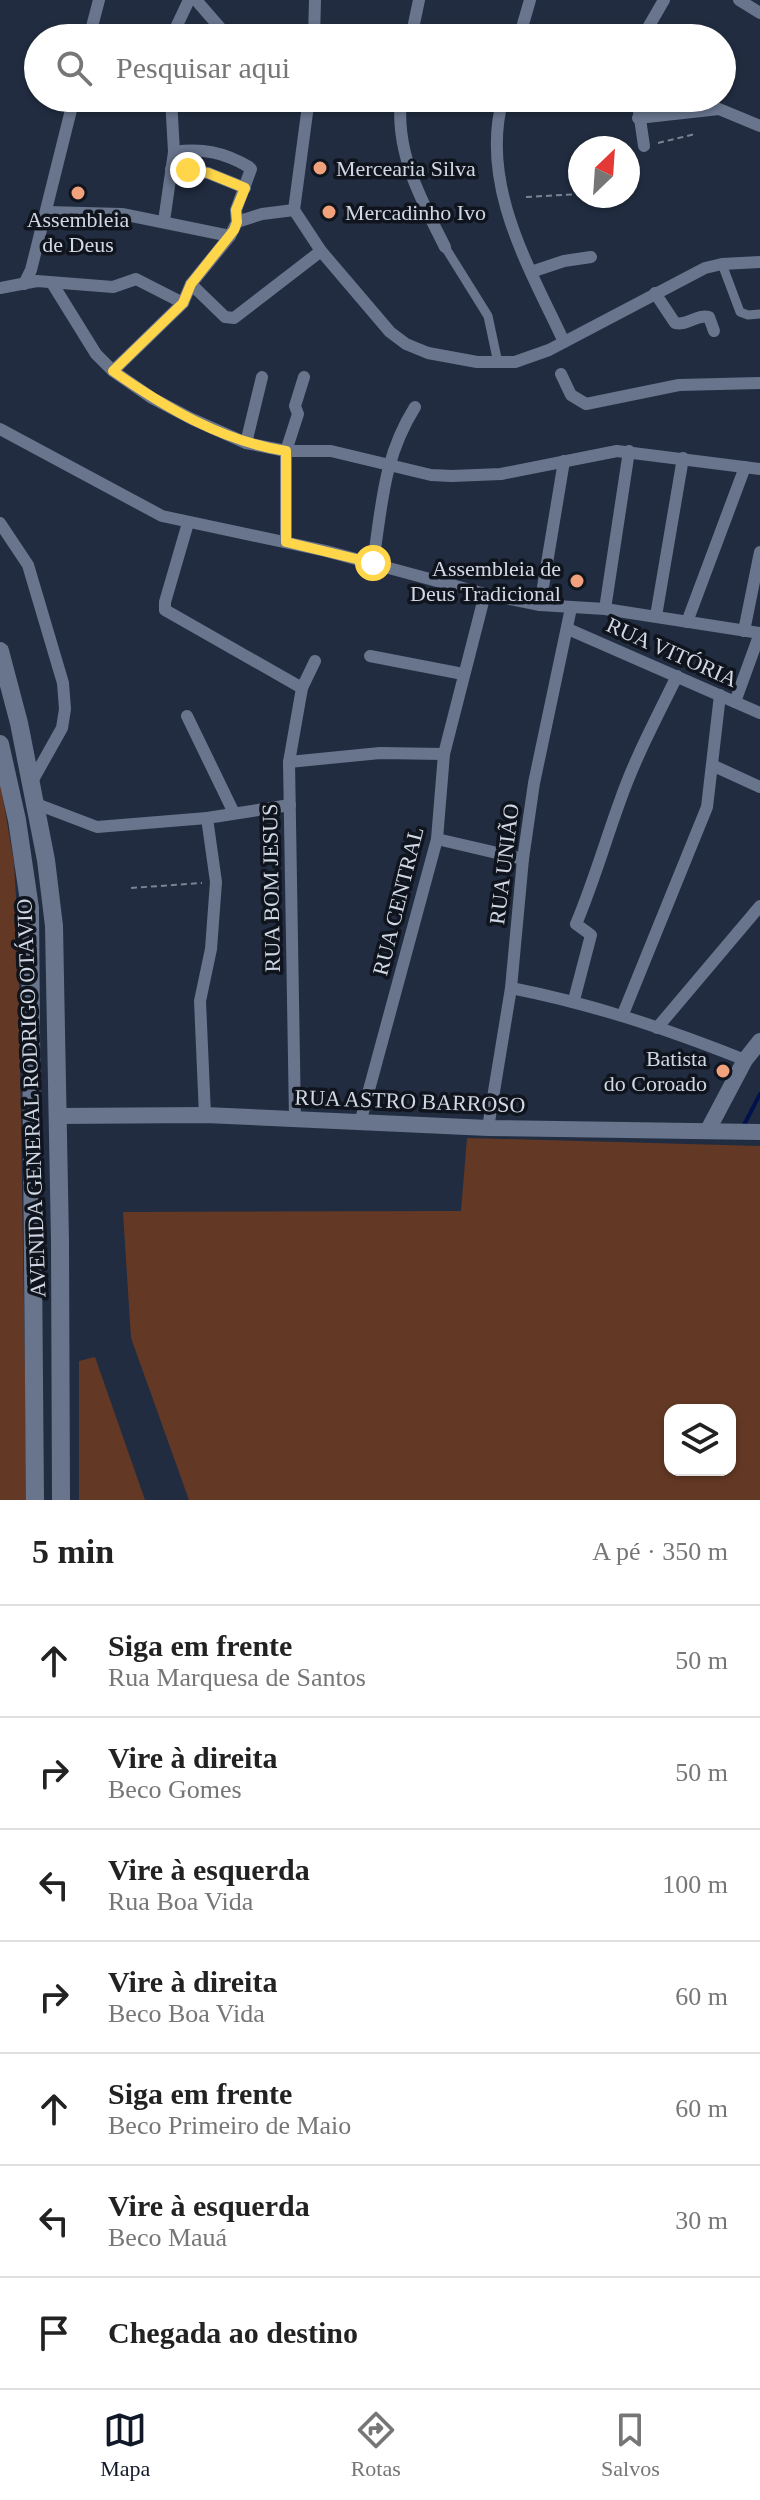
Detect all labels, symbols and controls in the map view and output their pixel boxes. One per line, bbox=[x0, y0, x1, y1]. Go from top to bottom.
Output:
search box bbox=[24, 24, 736, 112]
icon: search bbox=[52, 46, 96, 90]
text: Pesquisar aqui bbox=[116, 51, 290, 84]
north arrow bbox=[568, 136, 640, 208]
route end bbox=[170, 152, 206, 188]
place label: Mercearia Silva bbox=[336, 156, 476, 181]
marker: Mercearia Silva bbox=[311, 159, 329, 177]
marker: Assembleia de Deus bbox=[69, 184, 87, 202]
place label: Mercadinho Ivo bbox=[345, 200, 486, 225]
marker: Mercadinho Ivo bbox=[320, 203, 338, 221]
place label: Assembleia de Deus bbox=[27, 207, 130, 257]
route start bbox=[355, 545, 391, 581]
place label: Assembleia de Deus Tradicional bbox=[410, 556, 561, 606]
marker: Assembleia de Deus Tradicional bbox=[568, 572, 586, 590]
street label: RUA VITÓRIA bbox=[603, 612, 741, 692]
street label: RUA UNIÃO bbox=[484, 802, 524, 926]
street label: RUA BOM JESUS bbox=[257, 803, 285, 973]
street label: RUA CENTRAL bbox=[367, 824, 429, 978]
street label: AVENIDA GENERAL RODRIGO OTÁVIO bbox=[12, 898, 50, 1298]
place label: Batista do Coroado bbox=[604, 1046, 707, 1096]
marker: Batista do Coroado bbox=[714, 1062, 732, 1080]
street label: RUA ASTRO BARROSO bbox=[294, 1084, 526, 1118]
map controls bbox=[664, 1404, 736, 1476]
button: layers bbox=[664, 1404, 736, 1476]
text: 5 min bbox=[32, 1533, 114, 1570]
text: A pé · 350 m bbox=[592, 1537, 728, 1566]
text: Siga em frente bbox=[108, 1629, 292, 1662]
icon: ahead bbox=[32, 1639, 76, 1683]
text: 50 m bbox=[675, 1646, 728, 1675]
text: Rua Marquesa de Santos bbox=[108, 1663, 366, 1692]
text: Vire à direita bbox=[108, 1741, 277, 1774]
icon: right bbox=[32, 1751, 76, 1795]
text: 50 m bbox=[675, 1758, 728, 1787]
text: Beco Gomes bbox=[108, 1775, 242, 1804]
text: Vire à esquerda bbox=[108, 1853, 310, 1886]
icon: left bbox=[32, 1863, 76, 1907]
text: 100 m bbox=[662, 1870, 728, 1899]
text: Rua Boa Vida bbox=[108, 1887, 253, 1916]
text: Vire à direita bbox=[108, 1965, 277, 1998]
icon: right bbox=[32, 1975, 76, 2019]
text: 60 m bbox=[675, 1982, 728, 2011]
text: Beco Boa Vida bbox=[108, 1999, 265, 2028]
text: Siga em frente bbox=[108, 2077, 292, 2110]
icon: ahead bbox=[32, 2087, 76, 2131]
text: 60 m bbox=[675, 2094, 728, 2123]
text: Beco Primeiro de Maio bbox=[108, 2111, 351, 2140]
text: Vire à esquerda bbox=[108, 2189, 310, 2222]
icon: left bbox=[32, 2199, 76, 2243]
text: 30 m bbox=[675, 2206, 728, 2235]
text: Beco Mauá bbox=[108, 2223, 227, 2252]
icon: arrive bbox=[32, 2311, 76, 2355]
text: Chegada ao destino bbox=[108, 2316, 358, 2349]
tab: Mapa bbox=[100, 2408, 150, 2482]
tab: Rotas bbox=[351, 2408, 401, 2482]
tab: Salvos bbox=[601, 2408, 660, 2482]

